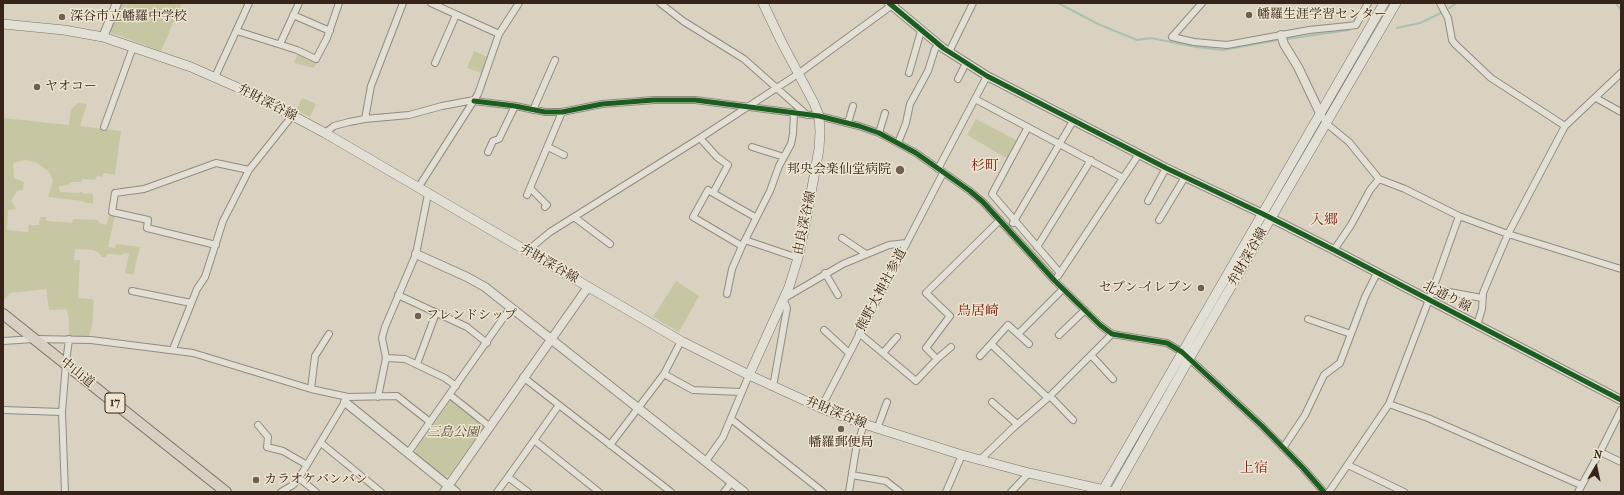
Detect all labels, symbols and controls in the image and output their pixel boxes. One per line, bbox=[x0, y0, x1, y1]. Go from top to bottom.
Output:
place label: 幡羅生涯学習センター bbox=[1257, 7, 1387, 23]
place label: 深谷市立幡羅中学校 bbox=[70, 9, 187, 25]
marker: 幡羅生涯学習センター bbox=[1244, 10, 1254, 20]
marker: 深谷市立幡羅中学校 bbox=[57, 12, 67, 22]
place label: ヤオコー bbox=[45, 79, 97, 95]
street label: 弁財深谷線 bbox=[235, 81, 299, 125]
marker: ヤオコー bbox=[32, 82, 42, 92]
district label: 杉町 bbox=[971, 159, 999, 175]
place label: 邦央会楽仙堂病院 bbox=[787, 162, 891, 178]
marker: 邦央会楽仙堂病院 bbox=[894, 164, 906, 176]
street label: 由良深谷線 bbox=[791, 190, 819, 256]
district label: 入郷 bbox=[1310, 213, 1338, 229]
street label: 弁財深谷線 bbox=[1225, 225, 1271, 289]
street label: 弁財深谷線 bbox=[517, 241, 581, 287]
street label: 熊野大神社参道 bbox=[854, 246, 910, 334]
street label: 北通り線 bbox=[1420, 278, 1474, 316]
place label: セブン-イレブン bbox=[1099, 280, 1193, 296]
marker: セブン-イレブン bbox=[1196, 283, 1206, 293]
district label: 鳥居崎 bbox=[957, 304, 999, 320]
place label: フレンドシップ bbox=[426, 308, 517, 324]
marker: フレンドシップ bbox=[413, 311, 423, 321]
street label: 中山道 bbox=[57, 355, 97, 391]
road number: 17 bbox=[105, 393, 125, 413]
street label: 弁財深谷線 bbox=[803, 394, 869, 432]
marker: 幡羅郵便局 bbox=[836, 424, 846, 434]
park label: 三島公園 bbox=[427, 425, 479, 441]
place label: 幡羅郵便局 bbox=[809, 435, 873, 451]
north arrow bbox=[1576, 447, 1616, 487]
text: N bbox=[1593, 448, 1603, 462]
district label: 上宿 bbox=[1240, 461, 1268, 477]
place label: カラオケバンバン bbox=[264, 472, 368, 488]
marker: カラオケバンバン bbox=[251, 475, 261, 485]

